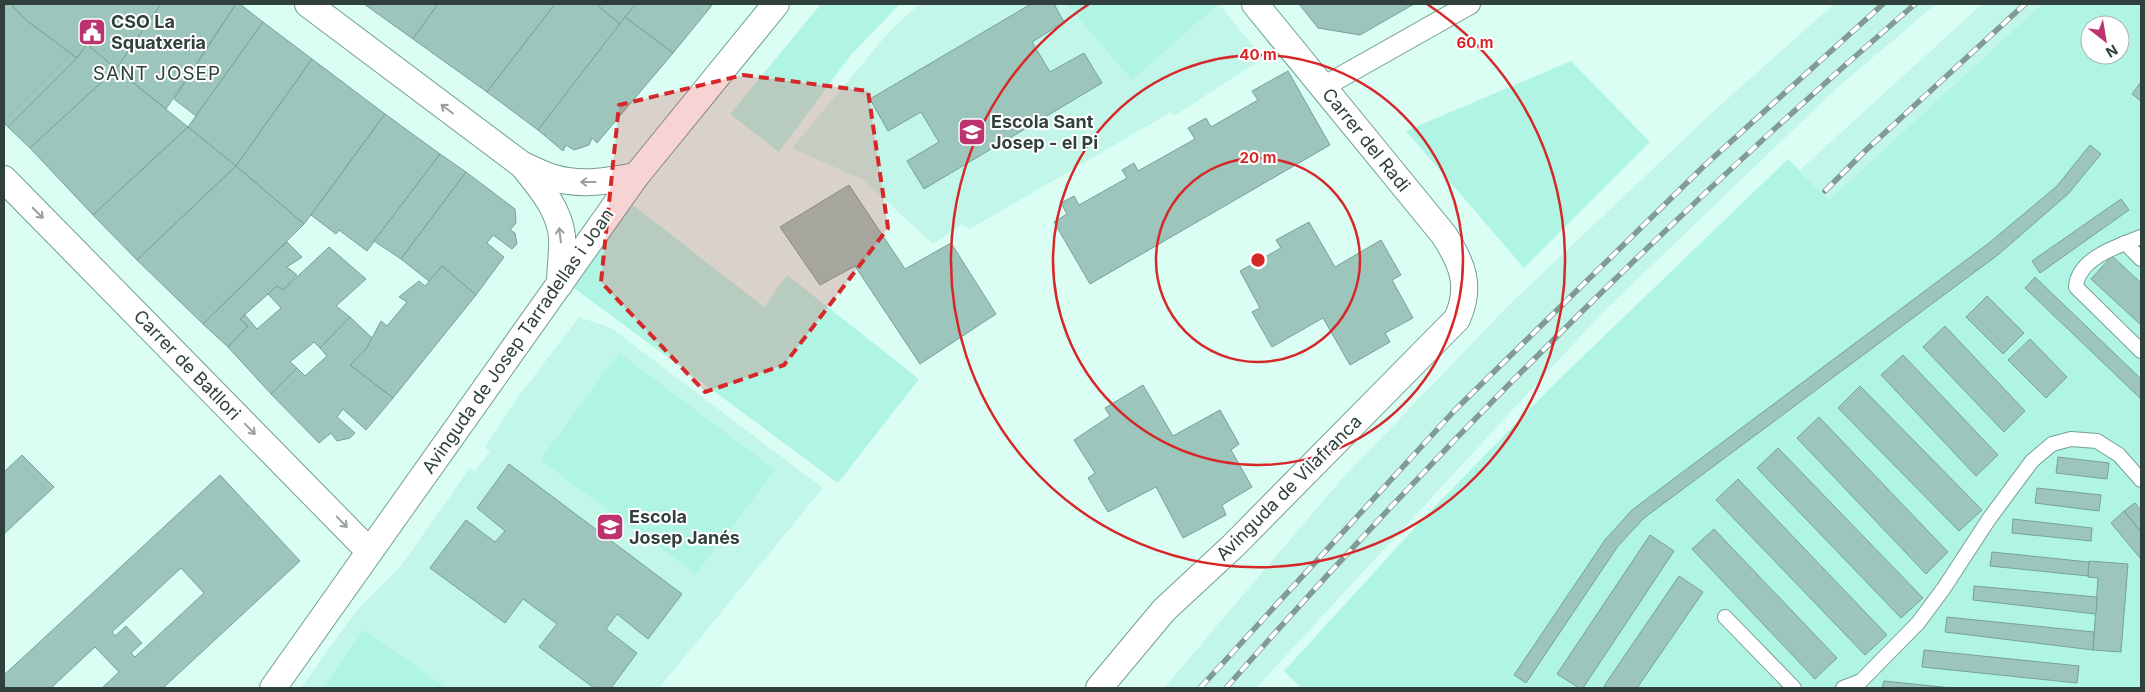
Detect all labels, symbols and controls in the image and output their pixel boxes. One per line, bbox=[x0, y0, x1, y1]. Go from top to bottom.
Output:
place label: CSO La Squatxeria bbox=[111, 11, 206, 53]
north arrow bbox=[2080, 15, 2130, 65]
public building icon: CSO La Squatxeria bbox=[77, 17, 107, 47]
text: 60 m bbox=[1456, 33, 1494, 52]
text: N bbox=[2103, 42, 2121, 62]
text: 40 m bbox=[1239, 45, 1277, 64]
district label: SANT JOSEP bbox=[93, 62, 221, 85]
street label: Carrer del Radi bbox=[1318, 84, 1415, 196]
one-way arrow bbox=[441, 103, 454, 114]
place label: Escola Sant Josep - el Pi bbox=[991, 111, 1098, 153]
school or university icon: Escola Sant Josep - el Pi bbox=[957, 117, 987, 147]
text: 20 m bbox=[1240, 148, 1276, 167]
one-way arrow bbox=[580, 177, 596, 187]
street label: Avinguda de Josep Tarradellas i Joan bbox=[418, 204, 618, 477]
one-way arrow bbox=[32, 207, 44, 220]
one-way arrow bbox=[555, 227, 565, 243]
centre of rings bbox=[1249, 251, 1267, 269]
street label: Carrer de Batllori bbox=[130, 305, 245, 424]
street label: Avinguda de Vilafranca bbox=[1212, 411, 1366, 565]
one-way arrow bbox=[244, 423, 256, 435]
place label: Escola Josep Janés bbox=[629, 506, 740, 548]
school or university icon: Escola Josep Janés bbox=[595, 512, 625, 542]
one-way arrow bbox=[335, 516, 347, 528]

